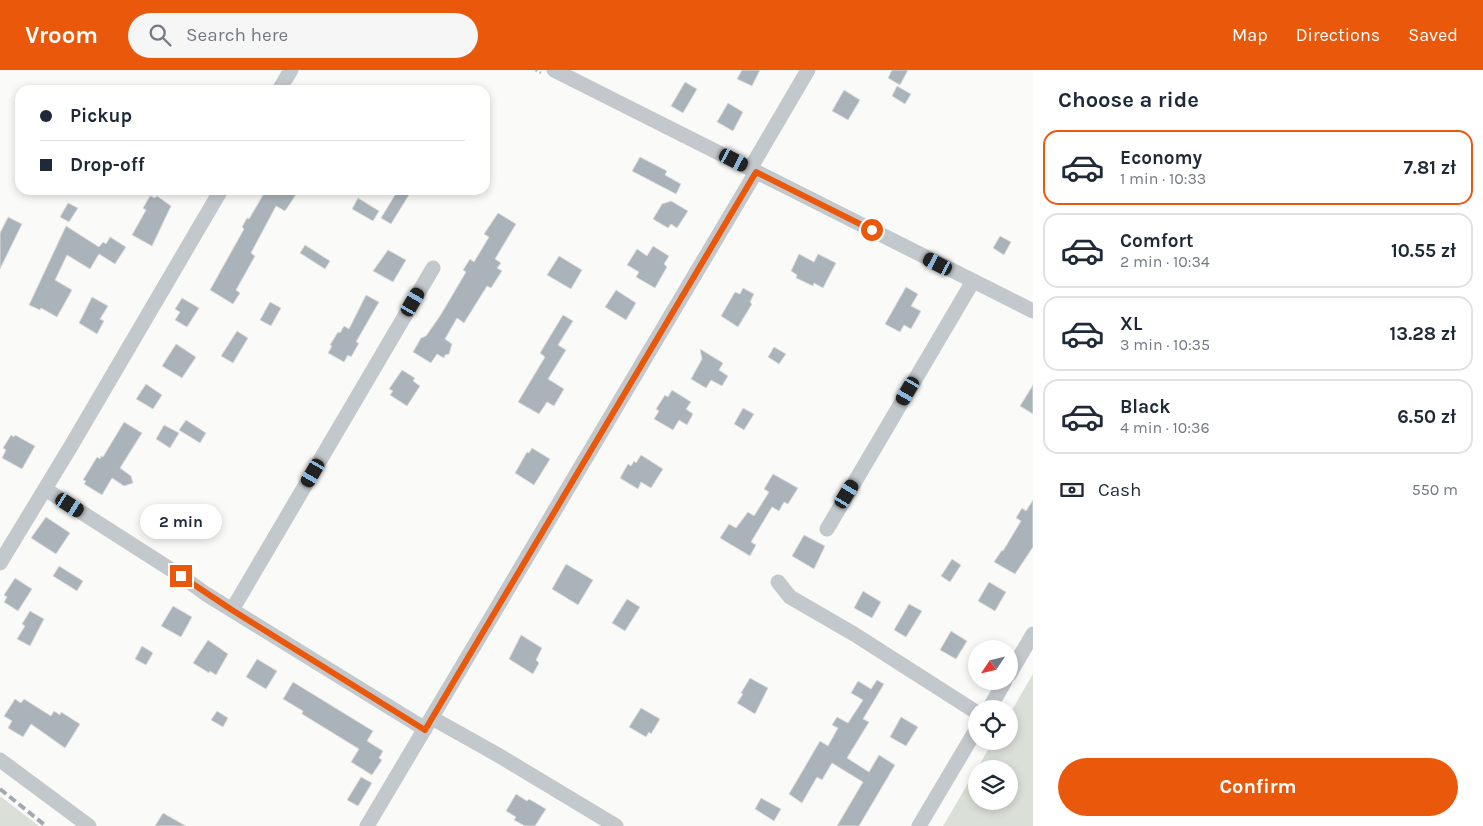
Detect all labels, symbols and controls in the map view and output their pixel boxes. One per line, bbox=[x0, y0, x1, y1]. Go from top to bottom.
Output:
search box bbox=[128, 13, 478, 58]
text: Vroom bbox=[25, 21, 98, 49]
icon: search bbox=[146, 21, 174, 49]
text: Search here bbox=[186, 24, 288, 46]
text: Map bbox=[1232, 24, 1268, 46]
text: Directions bbox=[1296, 24, 1380, 46]
text: Saved bbox=[1408, 24, 1458, 46]
text: Choose a ride bbox=[1058, 87, 1199, 113]
text: Pickup bbox=[70, 105, 132, 127]
icon: car bbox=[1060, 145, 1105, 190]
car bbox=[717, 147, 750, 173]
text: Economy bbox=[1120, 147, 1202, 169]
text: Drop-off bbox=[70, 154, 145, 176]
text: 7.81 zł bbox=[1403, 157, 1456, 179]
text: 1 min · 10:33 bbox=[1120, 169, 1206, 188]
route start bbox=[861, 219, 883, 241]
icon: car bbox=[1060, 228, 1105, 273]
text: Comfort bbox=[1120, 230, 1194, 252]
text: 10.55 zł bbox=[1391, 240, 1456, 262]
car bbox=[921, 251, 954, 277]
text: 2 min · 10:34 bbox=[1120, 252, 1210, 271]
car bbox=[399, 285, 426, 319]
icon: car bbox=[1060, 311, 1105, 356]
text: XL bbox=[1120, 313, 1142, 335]
text: 13.28 zł bbox=[1390, 323, 1456, 345]
text: 3 min · 10:35 bbox=[1120, 335, 1210, 354]
car bbox=[894, 374, 921, 408]
icon: car bbox=[1060, 394, 1105, 439]
text: Black bbox=[1120, 396, 1171, 418]
text: 6.50 zł bbox=[1397, 406, 1456, 428]
text: 4 min · 10:36 bbox=[1120, 418, 1210, 437]
car bbox=[299, 456, 326, 490]
icon: cash bbox=[1058, 476, 1086, 504]
car bbox=[832, 477, 861, 511]
text: Cash bbox=[1098, 479, 1142, 501]
text: 550 m bbox=[1412, 480, 1458, 499]
car bbox=[53, 491, 86, 519]
callout: 2 min bbox=[140, 504, 222, 538]
text: 2 min bbox=[159, 512, 203, 531]
route end bbox=[170, 565, 192, 587]
north arrow bbox=[968, 640, 1018, 690]
map controls bbox=[968, 640, 1018, 810]
button: locate bbox=[968, 700, 1018, 750]
button: Confirm bbox=[1058, 758, 1458, 816]
button: layers bbox=[968, 760, 1018, 810]

